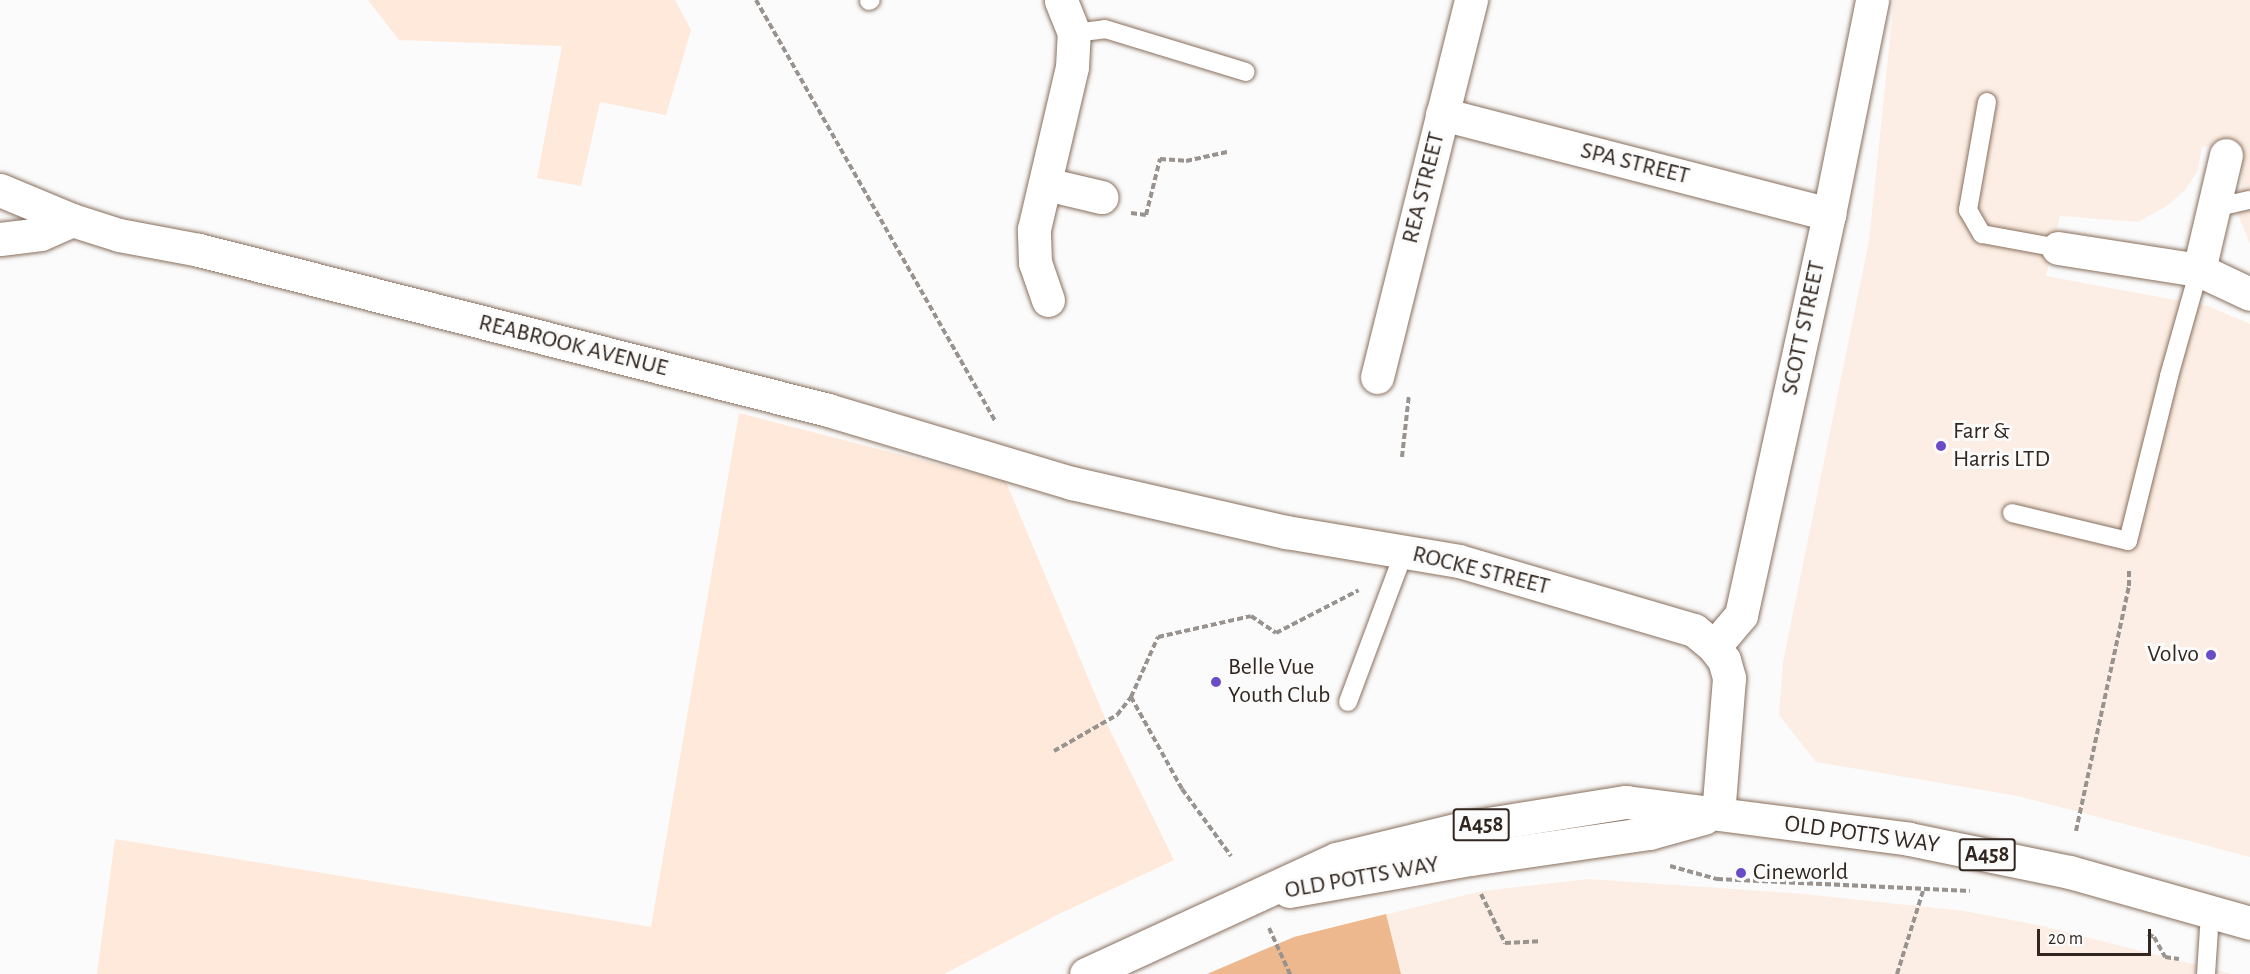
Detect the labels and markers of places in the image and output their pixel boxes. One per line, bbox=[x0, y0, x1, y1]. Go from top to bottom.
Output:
place label: Farr & Harris LTD bbox=[1953, 418, 2050, 474]
marker: Farr & Harris LTD bbox=[1934, 439, 1948, 453]
place label: Volvo bbox=[2147, 641, 2199, 669]
marker: Volvo bbox=[2204, 648, 2218, 662]
place label: Belle Vue Youth Club bbox=[1228, 654, 1330, 710]
marker: Belle Vue Youth Club bbox=[1209, 675, 1223, 689]
place label: Cineworld bbox=[1753, 859, 1848, 887]
marker: Cineworld bbox=[1734, 866, 1748, 880]

